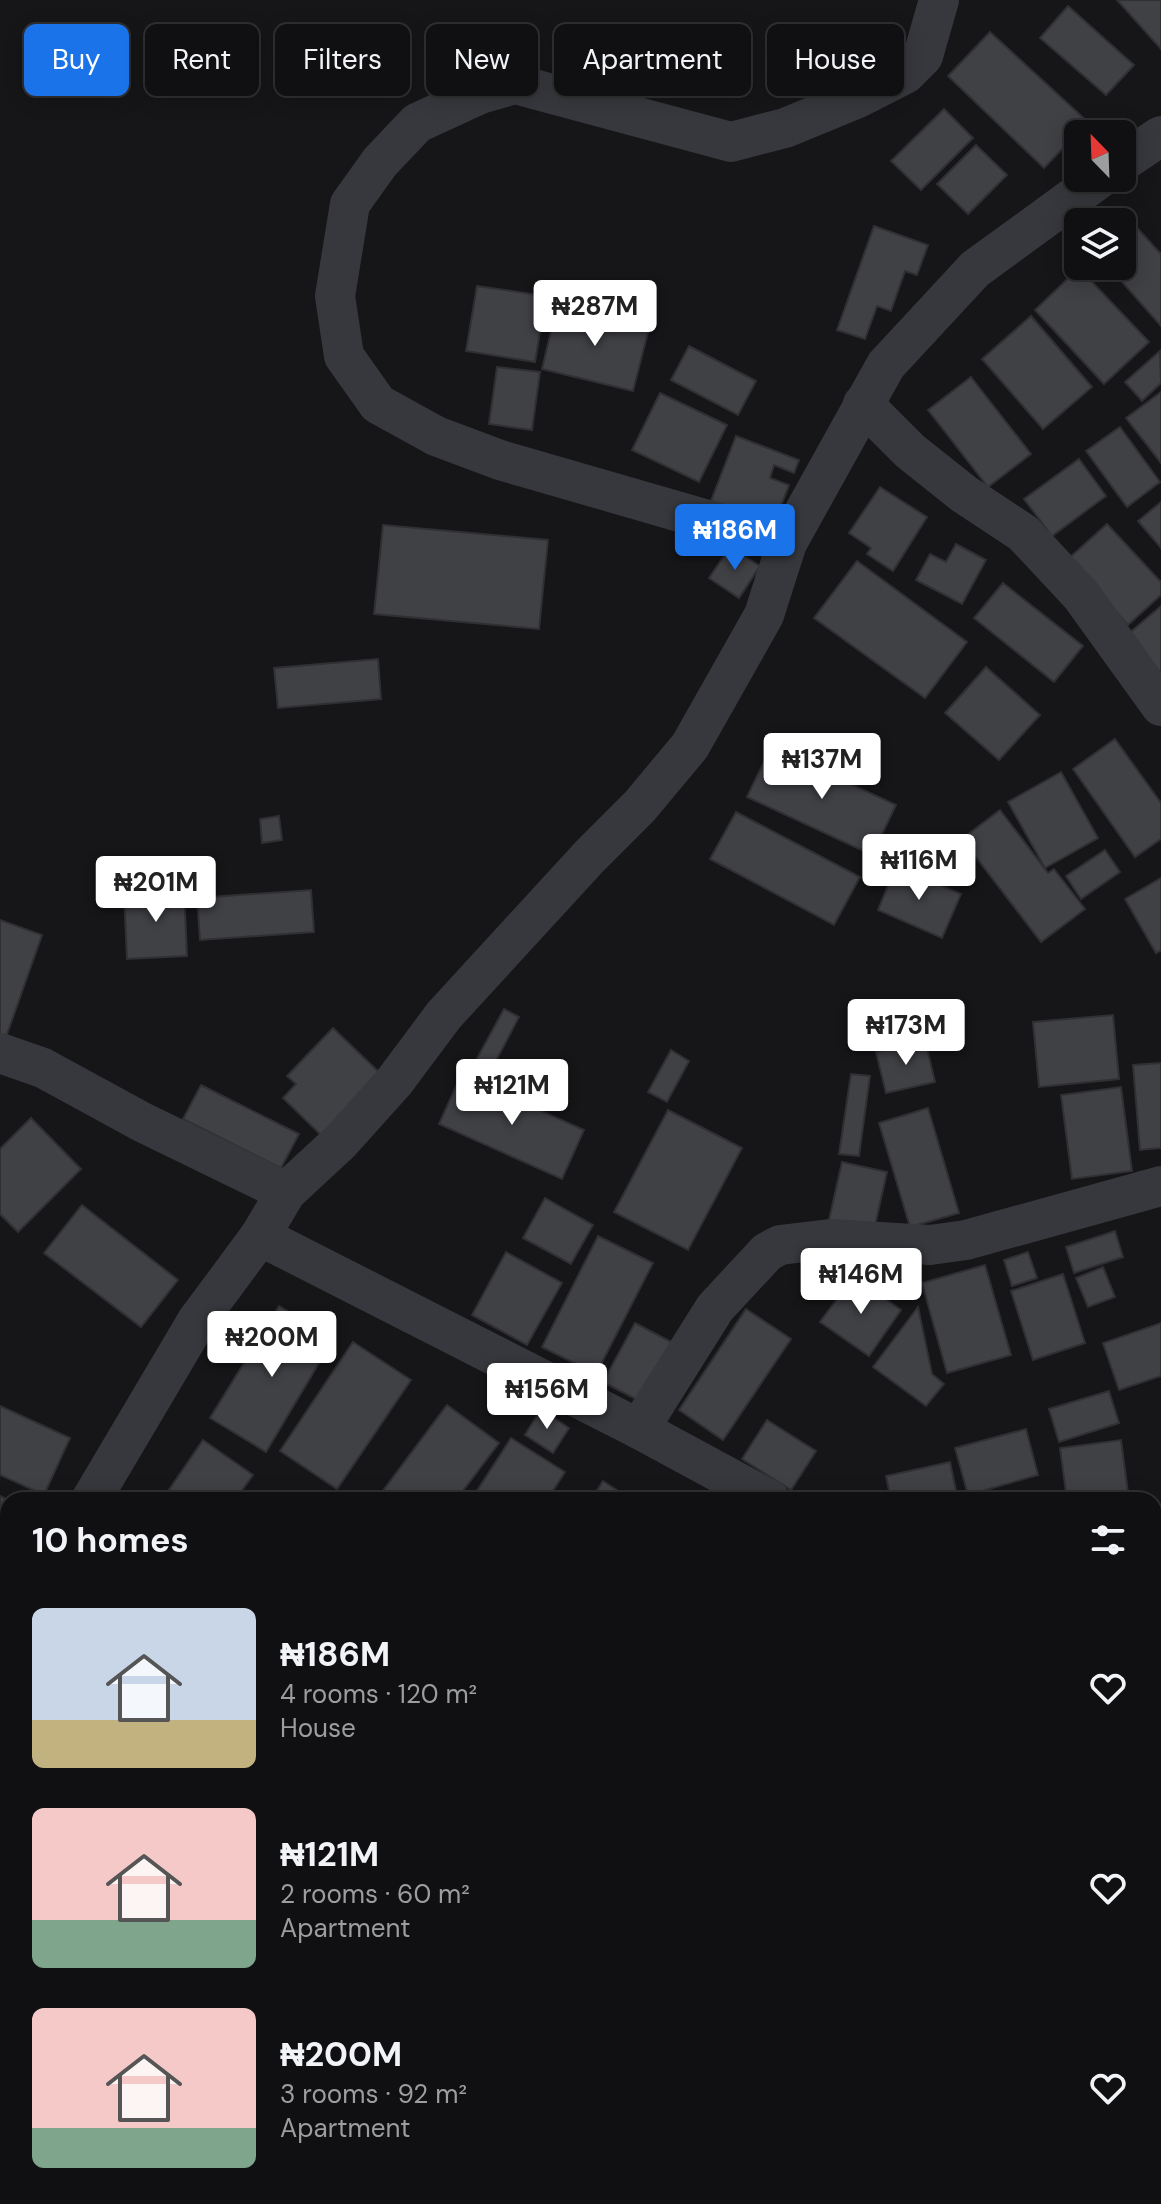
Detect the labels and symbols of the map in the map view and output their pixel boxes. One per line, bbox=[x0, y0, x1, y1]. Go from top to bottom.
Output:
north arrow bbox=[1064, 120, 1136, 192]
pin: ₦287M bbox=[539, 280, 651, 348]
pin: ₦186M bbox=[679, 504, 791, 572]
pin: ₦137M bbox=[766, 733, 878, 801]
pin: ₦116M bbox=[863, 834, 975, 902]
pin: ₦201M bbox=[100, 856, 212, 924]
pin: ₦173M bbox=[850, 999, 962, 1067]
pin: ₦121M bbox=[456, 1059, 568, 1127]
pin: ₦146M bbox=[805, 1248, 917, 1316]
pin: ₦200M bbox=[216, 1311, 328, 1379]
pin: ₦156M bbox=[491, 1363, 603, 1431]

